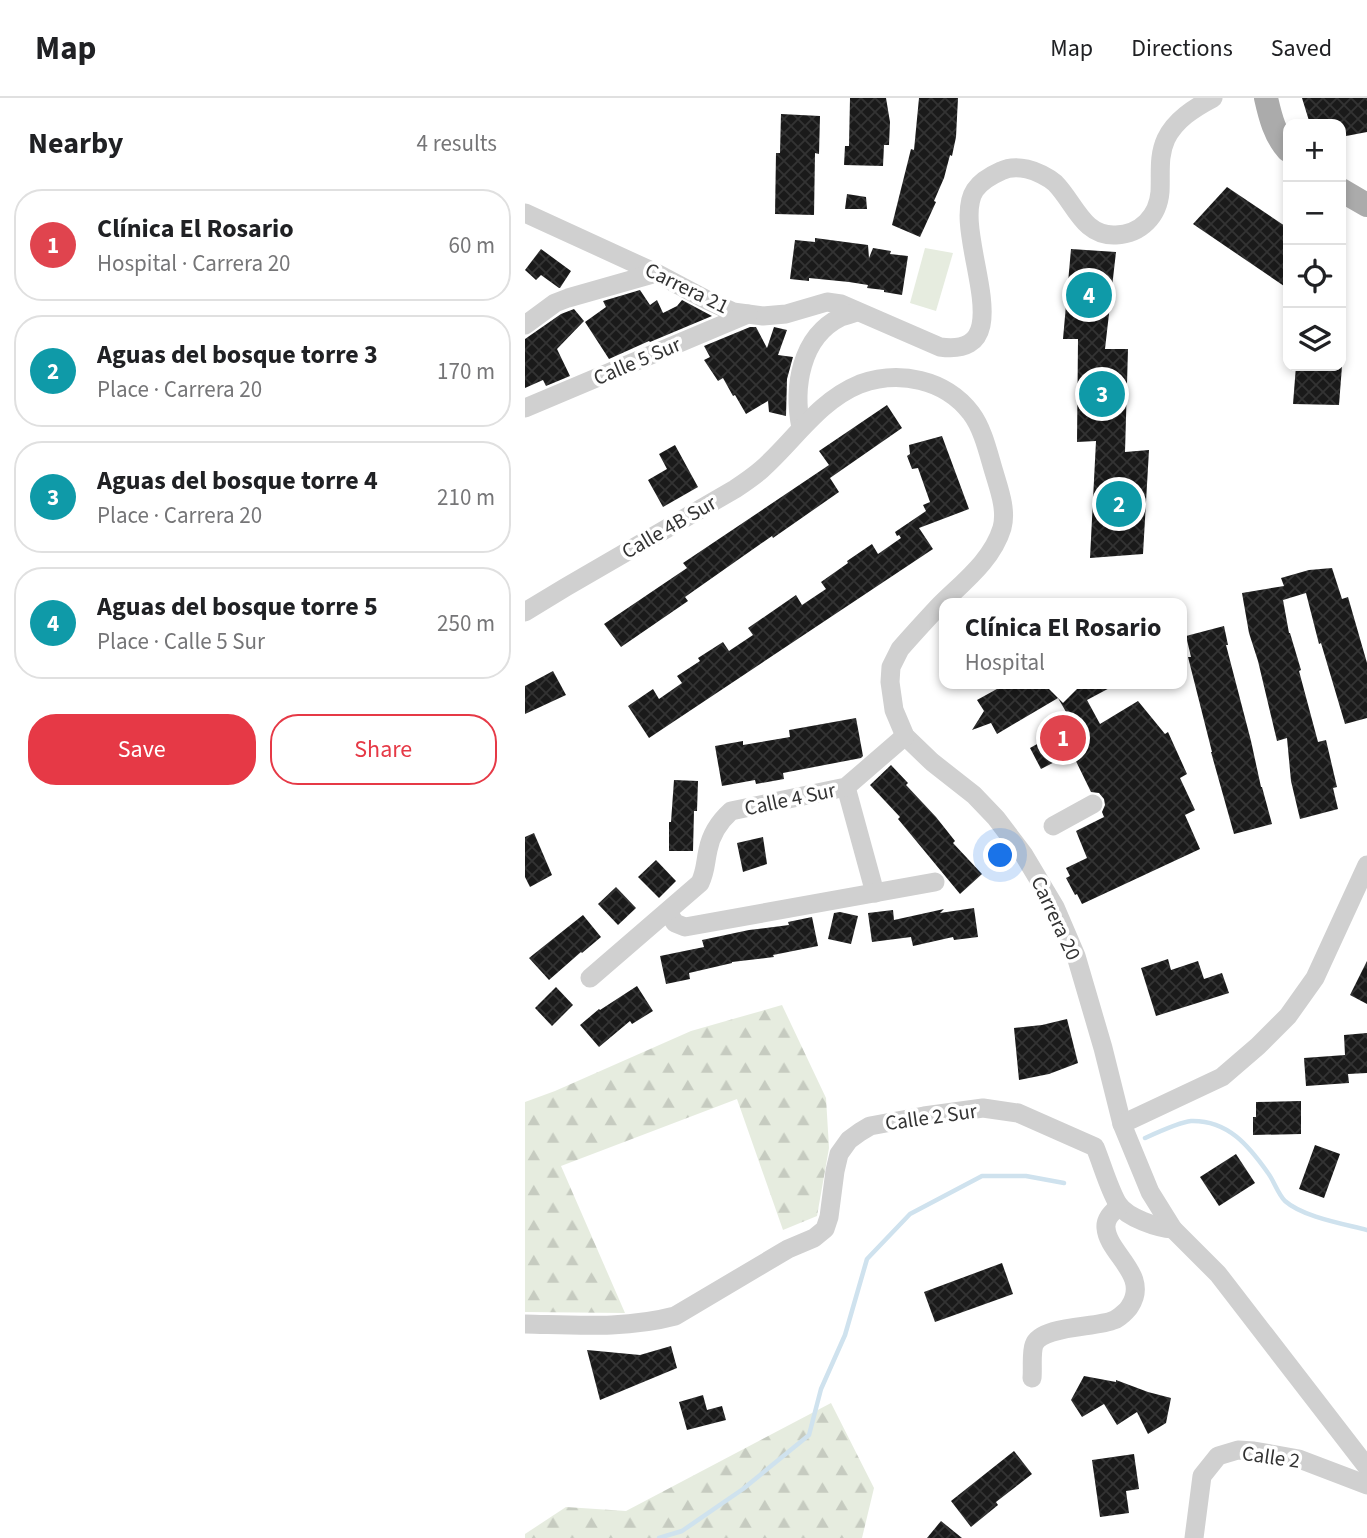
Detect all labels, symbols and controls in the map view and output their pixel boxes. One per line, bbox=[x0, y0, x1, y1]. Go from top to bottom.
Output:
text: Map bbox=[35, 25, 96, 72]
text: Map bbox=[1050, 31, 1093, 66]
text: Directions bbox=[1131, 31, 1233, 66]
text: Saved bbox=[1271, 31, 1332, 66]
map controls bbox=[1283, 119, 1346, 371]
button: + bbox=[1283, 119, 1346, 182]
text: Nearby bbox=[28, 122, 123, 165]
text: 4 results bbox=[417, 127, 497, 160]
button: − bbox=[1283, 182, 1346, 245]
text: Clínica El Rosario bbox=[97, 210, 294, 247]
text: 1 bbox=[47, 229, 59, 262]
text: 60 m bbox=[448, 229, 495, 262]
button: locate bbox=[1283, 245, 1346, 308]
text: Hospital · Carrera 20 bbox=[97, 247, 291, 280]
street label: Carrera 21 bbox=[640, 255, 734, 321]
pin: 4 bbox=[1066, 269, 1112, 321]
button: layers bbox=[1283, 308, 1346, 371]
street label: Calle 5 Sur bbox=[589, 329, 686, 393]
text: Aguas del bosque torre 3 bbox=[97, 336, 378, 373]
text: 2 bbox=[47, 355, 59, 388]
text: 170 m bbox=[437, 355, 495, 388]
pin: 3 bbox=[1079, 368, 1125, 420]
text: Place · Carrera 20 bbox=[97, 373, 262, 406]
text: Aguas del bosque torre 4 bbox=[97, 462, 378, 499]
pin: 2 bbox=[1096, 478, 1142, 530]
text: 3 bbox=[47, 481, 59, 514]
text: 210 m bbox=[437, 481, 495, 514]
street label: Calle 4B Sur bbox=[616, 487, 723, 566]
text: Place · Carrera 20 bbox=[97, 499, 262, 532]
text: Aguas del bosque torre 5 bbox=[97, 588, 378, 625]
popup bbox=[939, 598, 1187, 689]
text: 4 bbox=[47, 607, 59, 640]
text: 250 m bbox=[437, 607, 495, 640]
text: Clínica El Rosario bbox=[965, 609, 1161, 646]
text: Place · Calle 5 Sur bbox=[97, 625, 265, 658]
text: Hospital bbox=[965, 646, 1045, 679]
pin: 1 bbox=[1040, 712, 1086, 764]
button: Save bbox=[28, 714, 256, 785]
button: Share bbox=[270, 714, 497, 785]
street label: Calle 4 Sur bbox=[742, 775, 839, 823]
your location bbox=[983, 838, 1017, 872]
street label: Carrera 20 bbox=[1023, 871, 1089, 965]
street label: Calle 2 Sur bbox=[883, 1096, 980, 1138]
street label: Calle 2 bbox=[1240, 1438, 1302, 1476]

